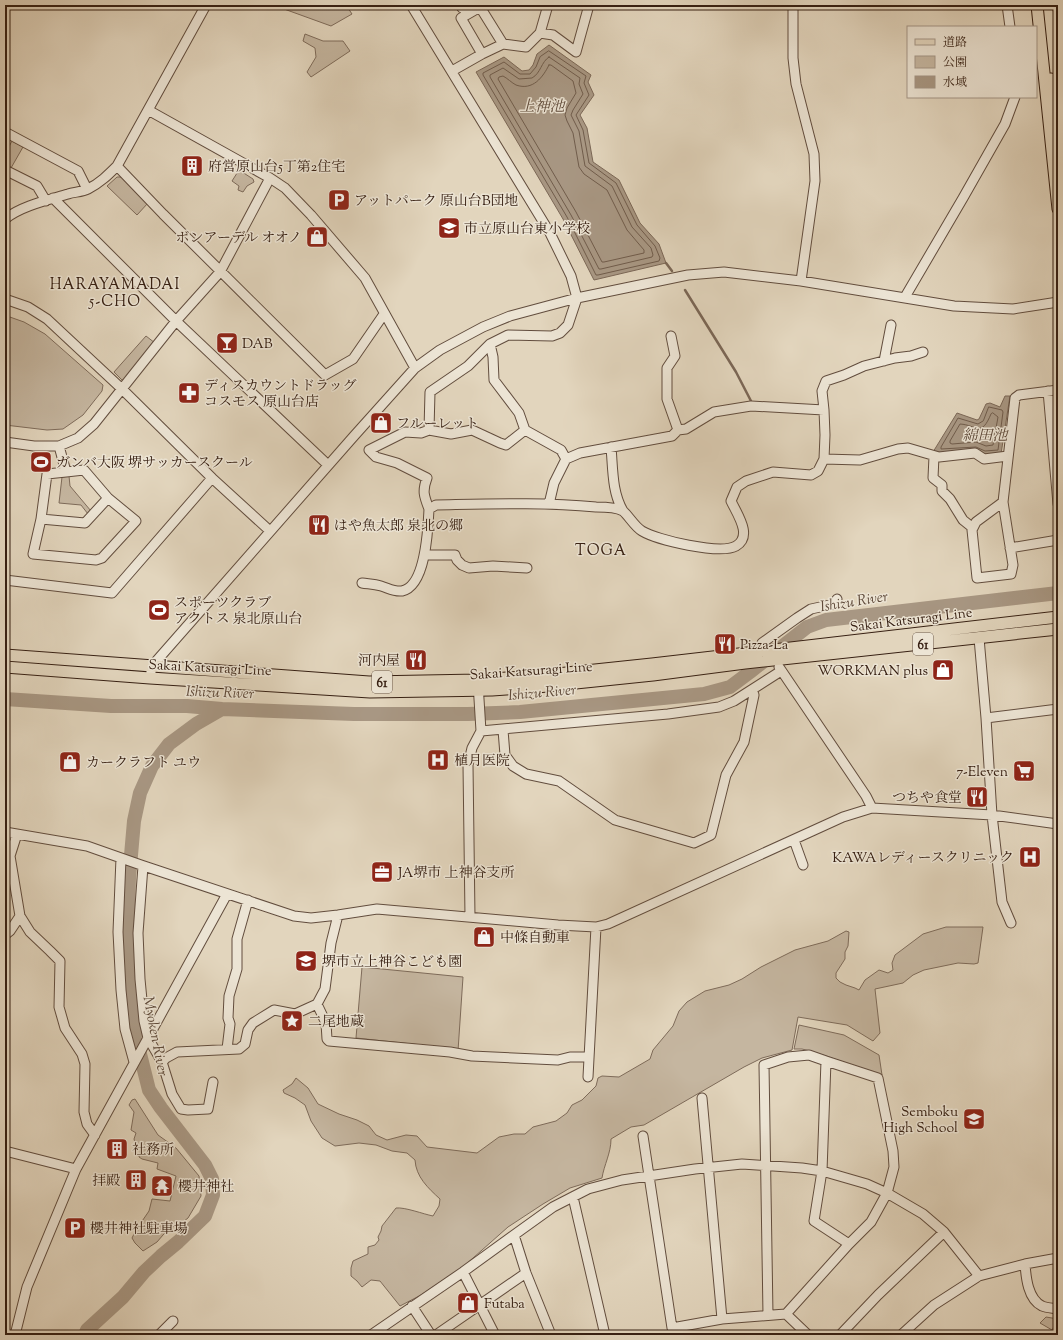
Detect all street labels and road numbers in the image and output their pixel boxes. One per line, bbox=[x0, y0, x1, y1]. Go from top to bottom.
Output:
street label: Sakai Katsuragi Line bbox=[849, 604, 974, 638]
road number: 61 bbox=[913, 633, 933, 655]
street label: Sakai Katsuragi Line bbox=[148, 656, 272, 682]
street label: Sakai Katsuragi Line bbox=[469, 658, 593, 686]
road number: 61 bbox=[372, 671, 392, 693]

